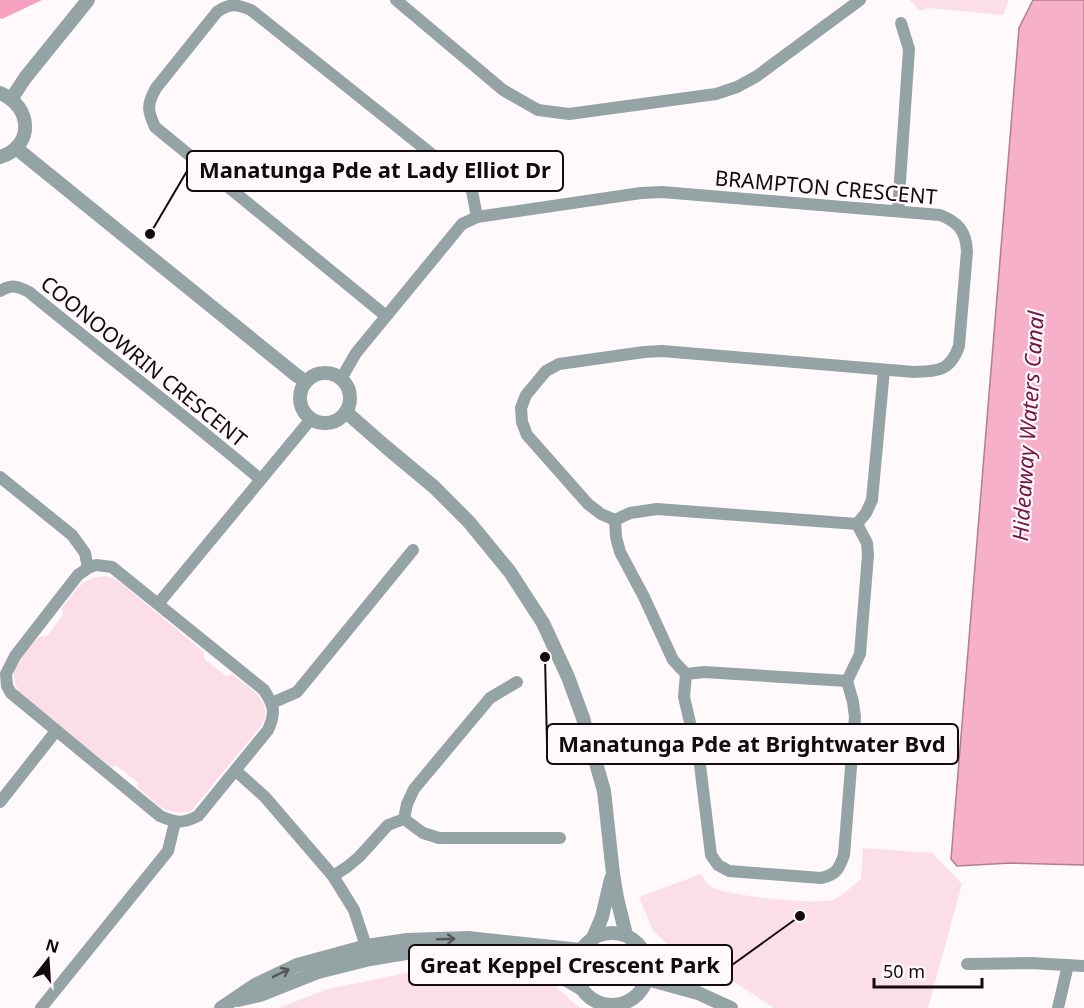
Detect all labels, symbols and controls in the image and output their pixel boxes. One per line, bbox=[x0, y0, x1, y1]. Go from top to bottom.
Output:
callout: Manatunga Pde at Lady Elliot Dr bbox=[187, 151, 563, 191]
text: Manatunga Pde at Lady Elliot Dr bbox=[199, 154, 551, 184]
street label: BRAMPTON CRESCENT bbox=[714, 163, 939, 211]
street label: COONOOWRIN CRESCENT bbox=[35, 269, 253, 453]
water label: Hideaway Waters Canal bbox=[1004, 309, 1050, 542]
callout: Manatunga Pde at Brightwater Bvd bbox=[547, 724, 958, 764]
text: Manatunga Pde at Brightwater Bvd bbox=[558, 728, 946, 758]
north arrow bbox=[18, 930, 78, 990]
text: N bbox=[43, 933, 62, 958]
one-way arrow bbox=[435, 933, 455, 944]
callout: Great Keppel Crescent Park bbox=[409, 945, 732, 985]
text: Great Keppel Crescent Park bbox=[420, 949, 720, 979]
scale bar bbox=[874, 951, 982, 989]
text: 50 m bbox=[883, 959, 925, 983]
one-way arrow bbox=[272, 966, 290, 978]

